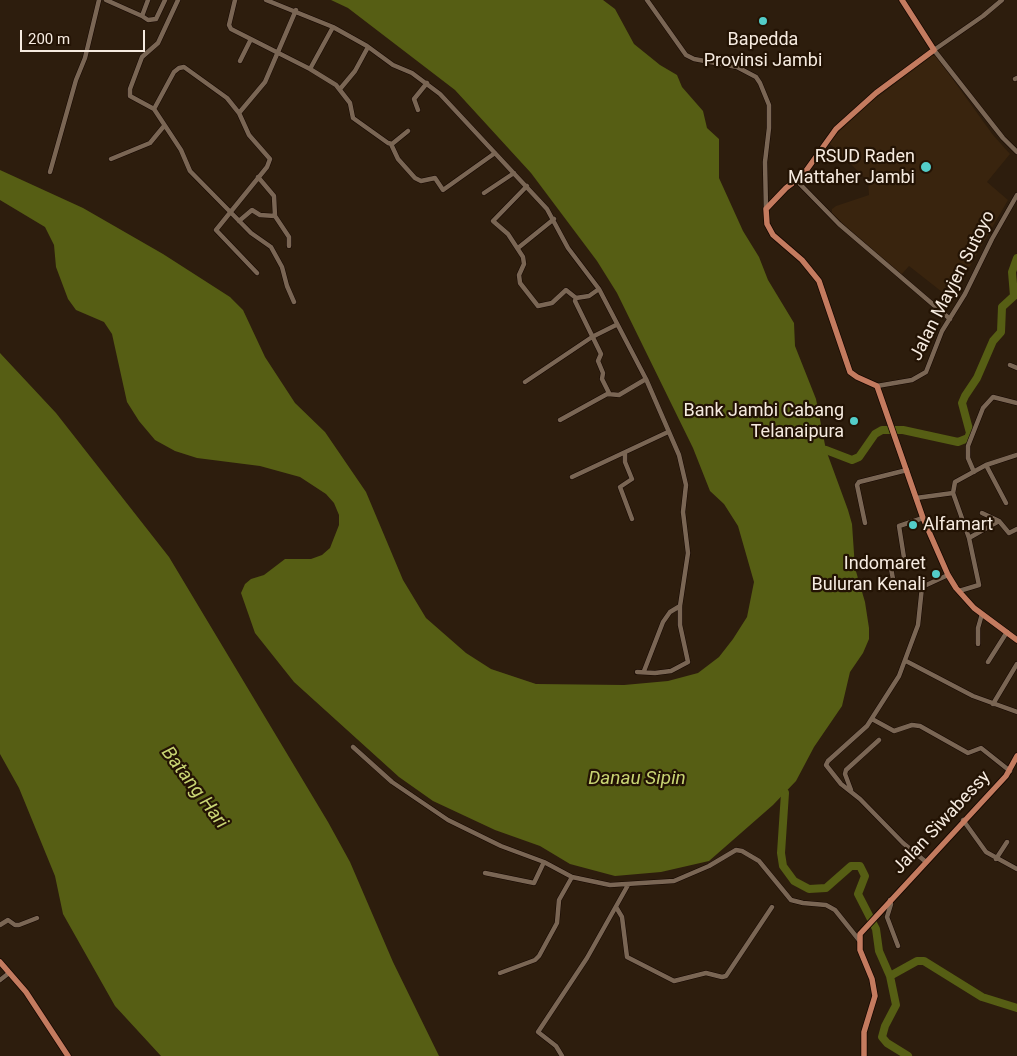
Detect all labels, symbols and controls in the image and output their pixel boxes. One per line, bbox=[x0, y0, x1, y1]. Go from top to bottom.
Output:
marker: Bapedda Provinsi Jambi bbox=[757, 15, 769, 27]
scale bar bbox=[22, 20, 148, 52]
place label: Bapedda Provinsi Jambi bbox=[704, 29, 822, 72]
text: 200 m bbox=[28, 30, 70, 48]
place label: RSUD Raden Mattaher Jambi bbox=[788, 146, 915, 188]
marker: RSUD Raden Mattaher Jambi bbox=[919, 160, 933, 174]
street label: Jalan Mayjen Sutoyo bbox=[906, 207, 1000, 365]
place label: Bank Jambi Cabang Telanaipura bbox=[684, 400, 844, 442]
marker: Bank Jambi Cabang Telanaipura bbox=[848, 415, 860, 427]
place label: Alfamart bbox=[923, 514, 993, 536]
marker: Alfamart bbox=[907, 519, 919, 531]
place label: Indomaret Buluran Kenali bbox=[812, 553, 926, 596]
marker: Indomaret Buluran Kenali bbox=[930, 568, 942, 580]
water label: Batang Hari bbox=[156, 743, 232, 833]
street label: Jalan Siwabessy bbox=[889, 767, 995, 879]
water label: Danau Sipin bbox=[588, 768, 686, 790]

